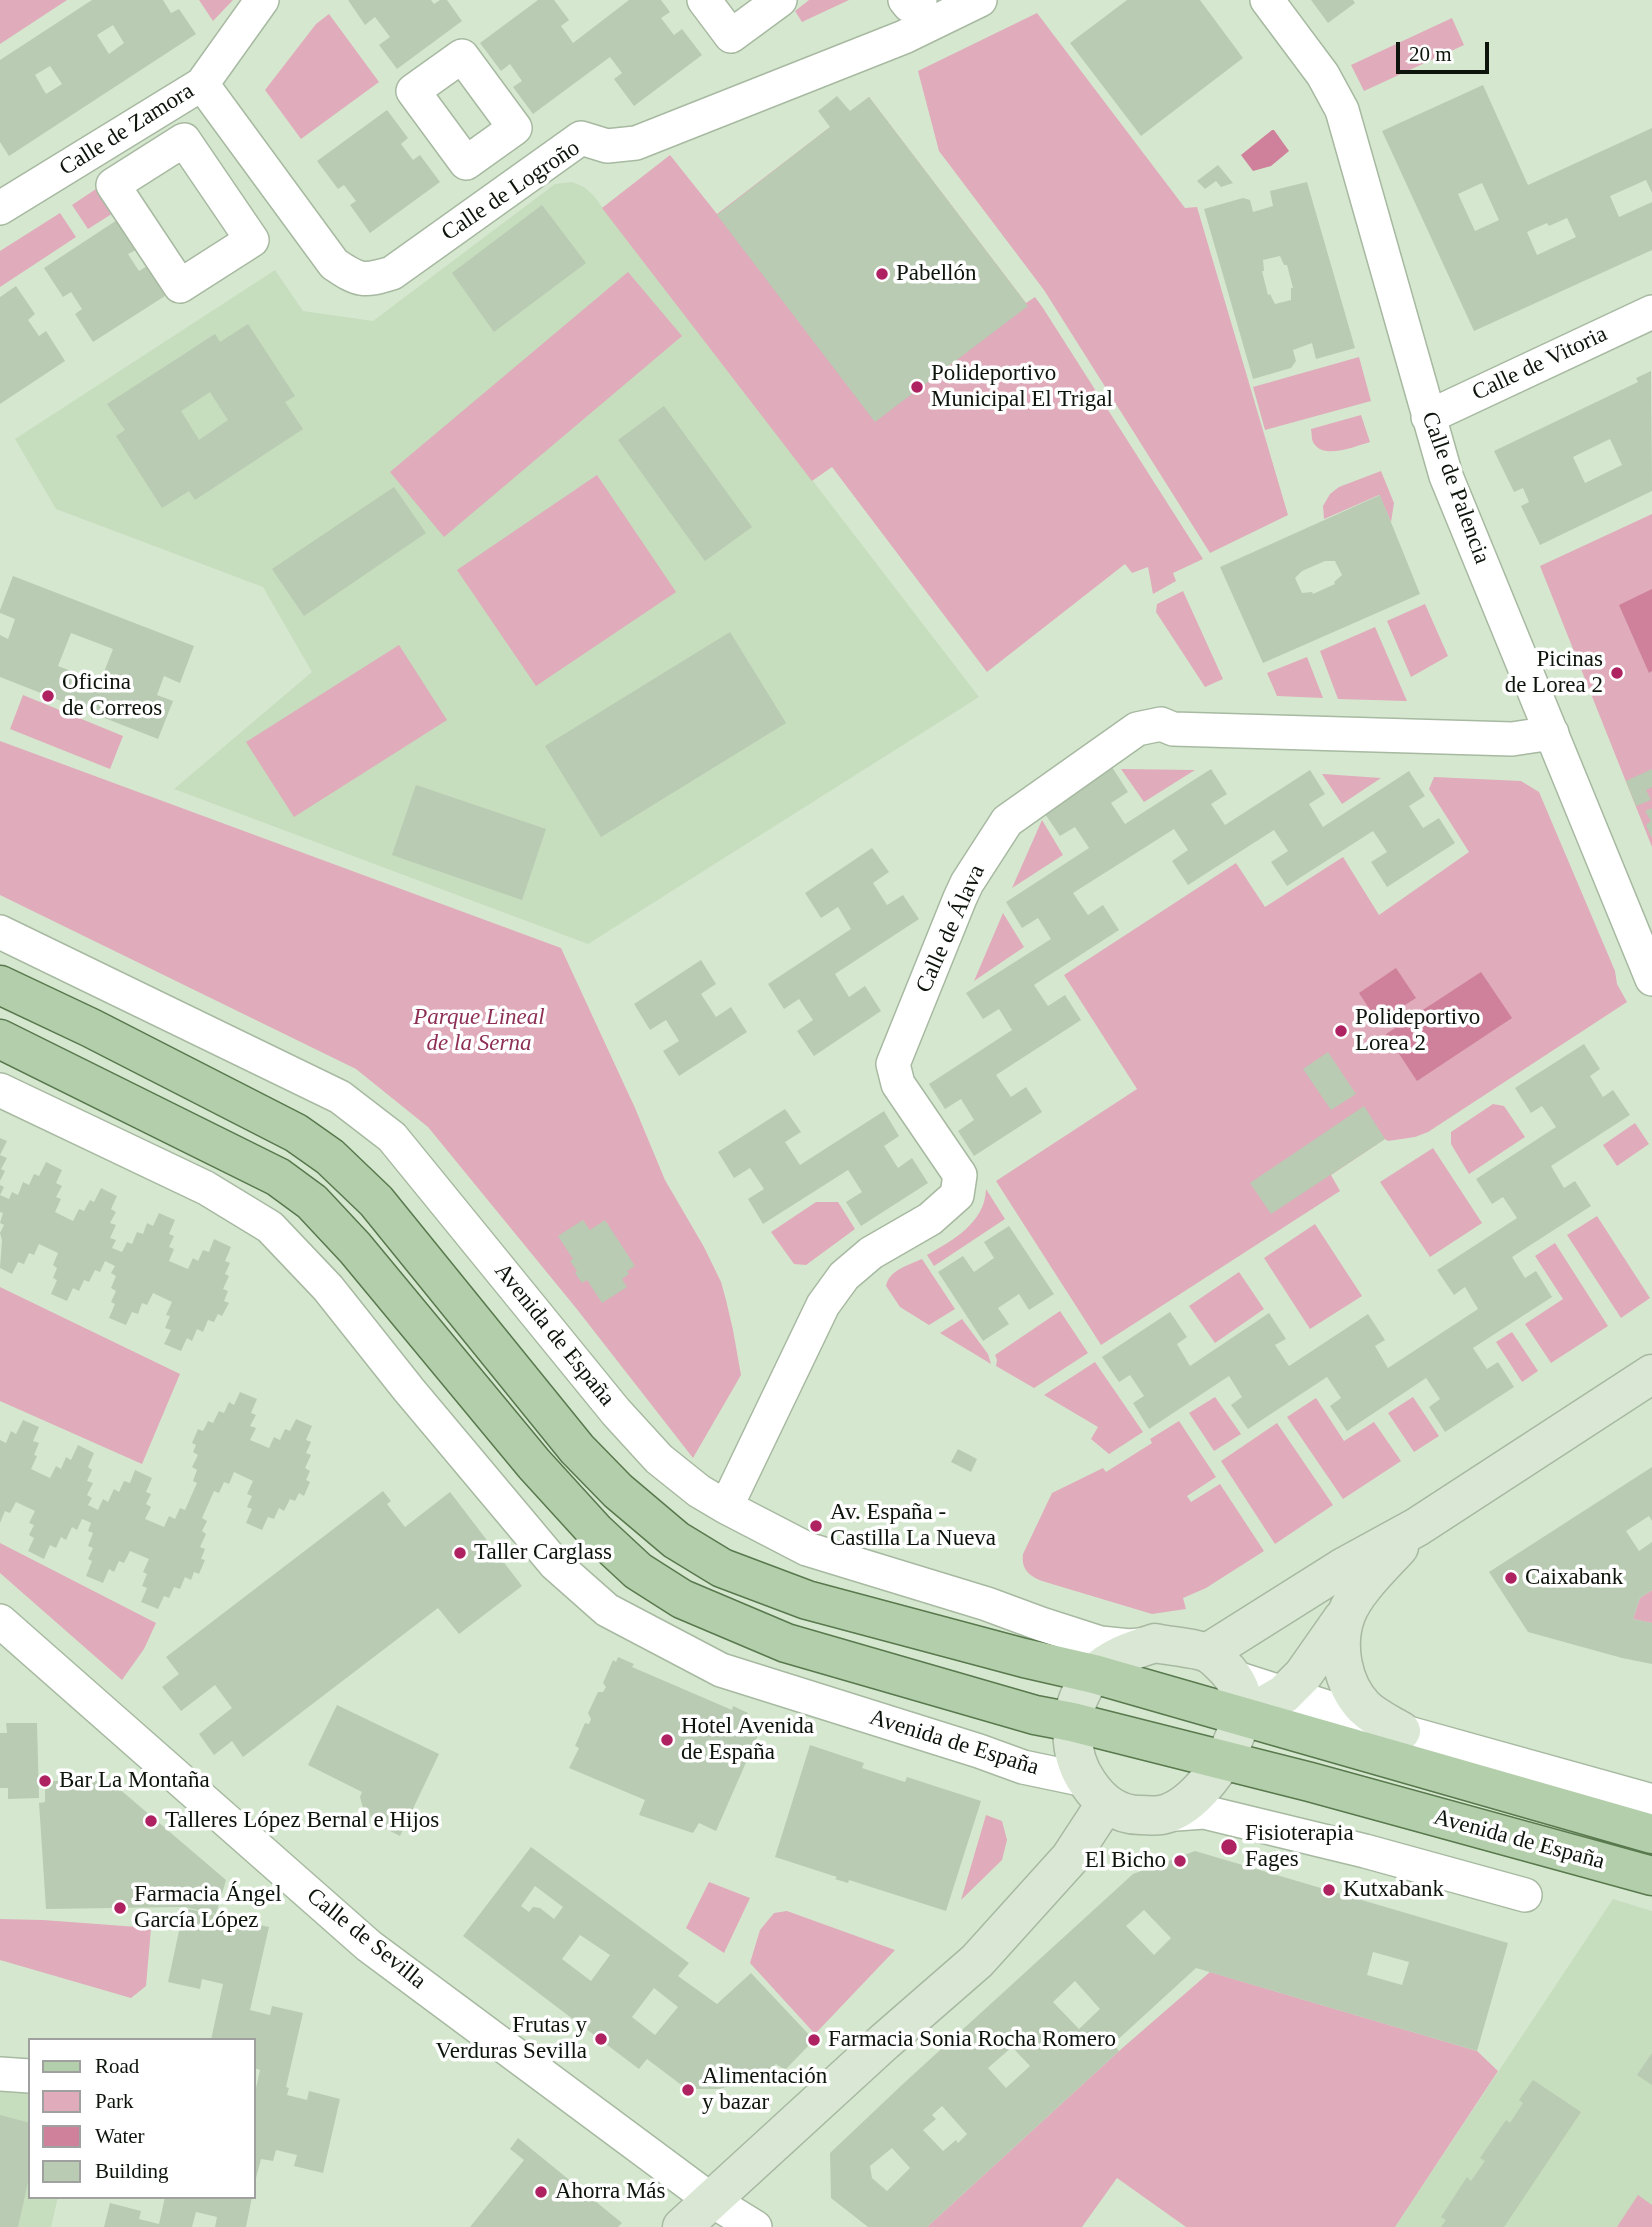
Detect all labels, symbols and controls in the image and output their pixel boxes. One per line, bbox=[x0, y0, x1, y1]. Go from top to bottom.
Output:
scale bar bbox=[1400, 28, 1493, 72]
text: 20 m bbox=[1409, 42, 1452, 66]
street label: Calle de Zamora bbox=[55, 78, 199, 182]
street label: Calle de Logroño bbox=[437, 135, 585, 247]
place label: Pabellón bbox=[896, 260, 976, 288]
marker: Pabellón bbox=[874, 266, 890, 282]
street label: Calle de Vitoria bbox=[1468, 321, 1612, 407]
place label: Polideportivo Municipal El Trigal bbox=[931, 360, 1113, 414]
marker: Polideportivo Municipal El Trigal bbox=[909, 379, 925, 395]
street label: Calle de Palencia bbox=[1415, 408, 1495, 568]
place label: Picinas de Lorea 2 bbox=[1505, 646, 1603, 700]
marker: Picinas de Lorea 2 bbox=[1609, 665, 1625, 681]
place label: Oficina de Correos bbox=[62, 669, 162, 723]
marker: Oficina de Correos bbox=[40, 688, 56, 704]
street label: Calle de Álava bbox=[911, 861, 991, 997]
park label: Parque Lineal de la Serna bbox=[413, 1004, 545, 1058]
place label: Polideportivo Lorea 2 bbox=[1355, 1004, 1480, 1058]
marker: Polideportivo Lorea 2 bbox=[1333, 1023, 1349, 1039]
street label: Avenida de España bbox=[488, 1258, 620, 1412]
place label: Av. España - Castilla La Nueva bbox=[830, 1499, 996, 1553]
marker: Av. España - Castilla La Nueva bbox=[808, 1518, 824, 1534]
place label: Taller Carglass bbox=[474, 1539, 612, 1567]
marker: Taller Carglass bbox=[452, 1545, 468, 1561]
place label: Caixabank bbox=[1525, 1564, 1623, 1592]
marker: Caixabank bbox=[1503, 1570, 1519, 1586]
street label: Avenida de España bbox=[866, 1704, 1042, 1782]
place label: Hotel Avenida de España bbox=[681, 1713, 814, 1767]
marker: Hotel Avenida de España bbox=[659, 1732, 675, 1748]
place label: Bar La Montaña bbox=[59, 1767, 210, 1795]
marker: Bar La Montaña bbox=[37, 1773, 53, 1789]
street label: Avenida de España bbox=[1431, 1804, 1607, 1876]
place label: Talleres López Bernal e Hijos bbox=[165, 1807, 439, 1835]
marker: Talleres López Bernal e Hijos bbox=[143, 1813, 159, 1829]
place label: Fisioterapia Fages bbox=[1245, 1820, 1354, 1874]
marker: Fisioterapia Fages bbox=[1219, 1837, 1239, 1857]
place label: El Bicho bbox=[1085, 1847, 1166, 1875]
marker: El Bicho bbox=[1172, 1853, 1188, 1869]
place label: Kutxabank bbox=[1343, 1876, 1444, 1904]
place label: Farmacia Ángel García López bbox=[134, 1881, 282, 1935]
street label: Calle de Sevilla bbox=[301, 1882, 431, 1996]
marker: Kutxabank bbox=[1321, 1882, 1337, 1898]
marker: Farmacia Ángel García López bbox=[112, 1900, 128, 1916]
place label: Frutas y Verduras Sevilla bbox=[436, 2012, 587, 2066]
place label: Farmacia Sonia Rocha Romero bbox=[828, 2026, 1116, 2054]
marker: Frutas y Verduras Sevilla bbox=[593, 2031, 609, 2047]
marker: Farmacia Sonia Rocha Romero bbox=[806, 2032, 822, 2048]
legend bbox=[28, 2038, 256, 2199]
text: Road bbox=[95, 2054, 139, 2078]
place label: Alimentación y bazar bbox=[702, 2063, 827, 2117]
marker: Alimentación y bazar bbox=[680, 2082, 696, 2098]
text: Park bbox=[95, 2089, 134, 2113]
text: Water bbox=[95, 2124, 145, 2148]
text: Building bbox=[95, 2159, 169, 2183]
place label: Ahorra Más bbox=[555, 2178, 665, 2206]
marker: Ahorra Más bbox=[533, 2184, 549, 2200]

